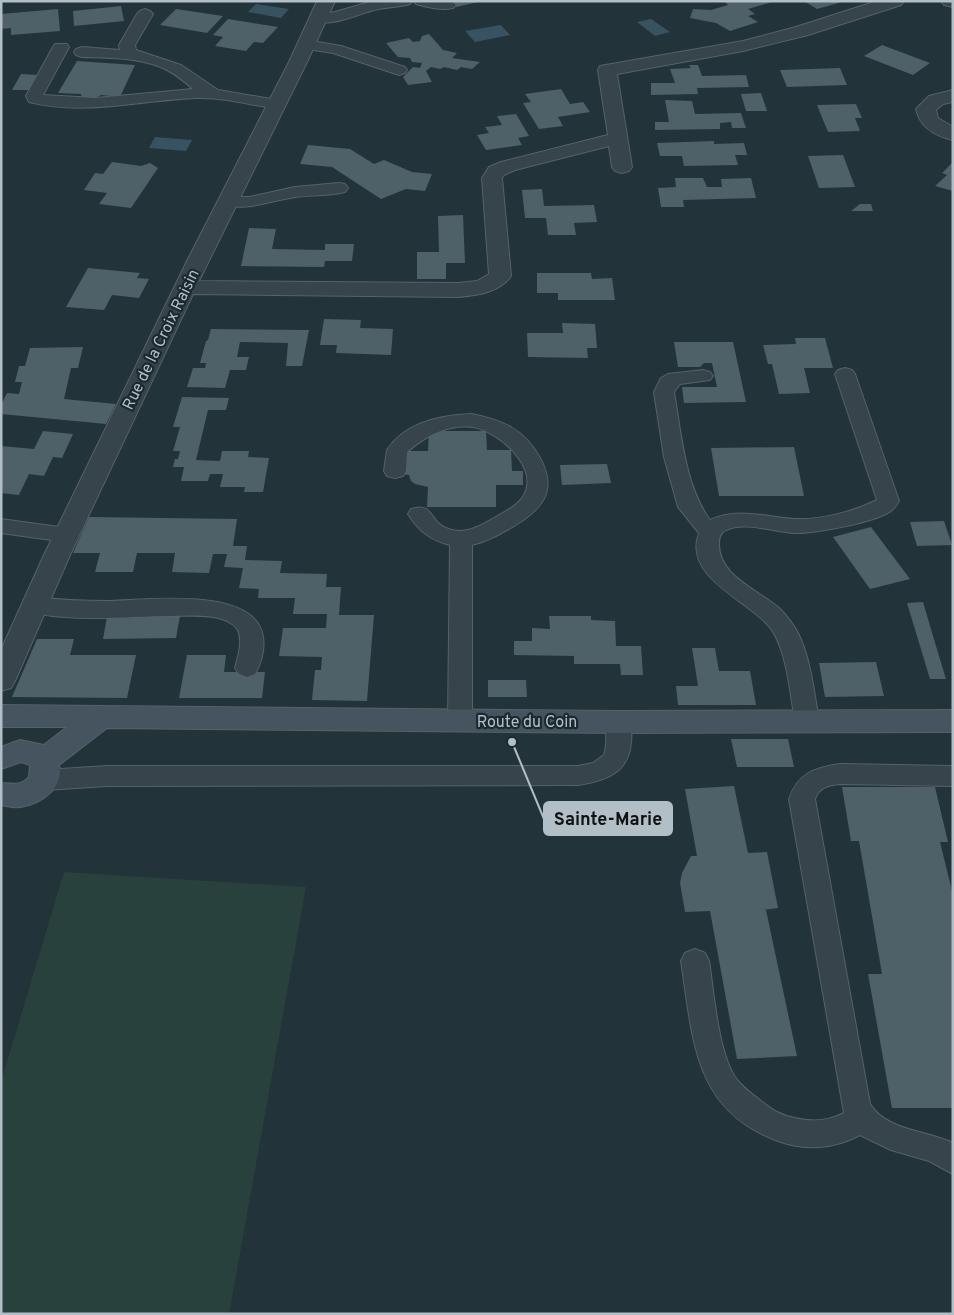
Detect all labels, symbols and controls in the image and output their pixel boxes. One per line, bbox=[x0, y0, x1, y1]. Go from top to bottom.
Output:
street label: Rue de la Croix Raisin bbox=[119, 266, 205, 414]
street label: Route du Coin bbox=[477, 713, 577, 733]
callout: Sainte-Marie bbox=[544, 802, 672, 835]
text: Sainte-Marie bbox=[554, 809, 662, 832]

